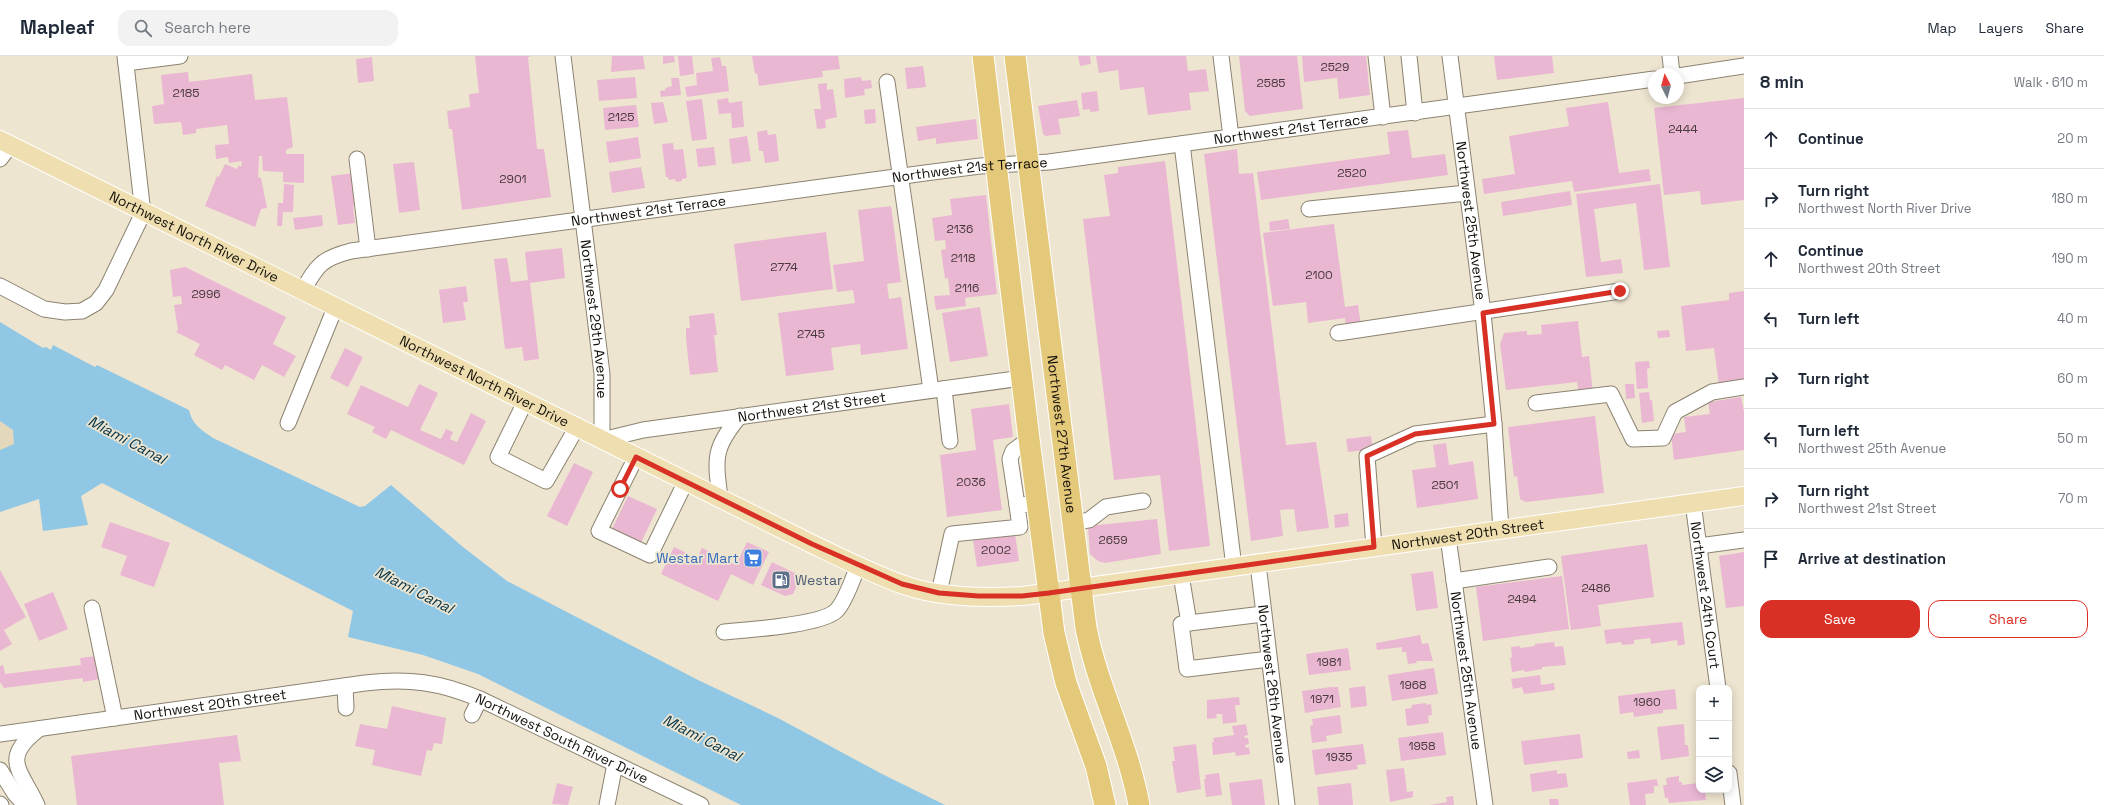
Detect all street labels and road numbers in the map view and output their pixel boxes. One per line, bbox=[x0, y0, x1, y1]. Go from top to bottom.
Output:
street label: Northwest 21st Terrace bbox=[1213, 109, 1370, 148]
street label: Northwest 25th Avenue bbox=[1452, 140, 1490, 301]
street label: Northwest 21st Terrace bbox=[891, 153, 1048, 186]
street label: Northwest North River Drive bbox=[107, 187, 282, 286]
street label: Northwest 21st Terrace bbox=[570, 191, 727, 230]
street label: Northwest 29th Avenue bbox=[577, 239, 611, 399]
street label: Northwest North River Drive bbox=[397, 331, 572, 431]
street label: Northwest 27th Avenue bbox=[1043, 354, 1081, 514]
street label: Northwest 21st Street bbox=[737, 388, 887, 426]
street label: Northwest 20th Street bbox=[1390, 515, 1545, 554]
street label: Northwest 24th Court bbox=[1687, 520, 1724, 670]
street label: Northwest 25th Avenue bbox=[1447, 590, 1486, 751]
street label: Northwest 26th Avenue bbox=[1254, 604, 1291, 765]
street label: Northwest 20th Street bbox=[133, 685, 287, 724]
street label: Northwest South River Drive bbox=[473, 689, 651, 787]

